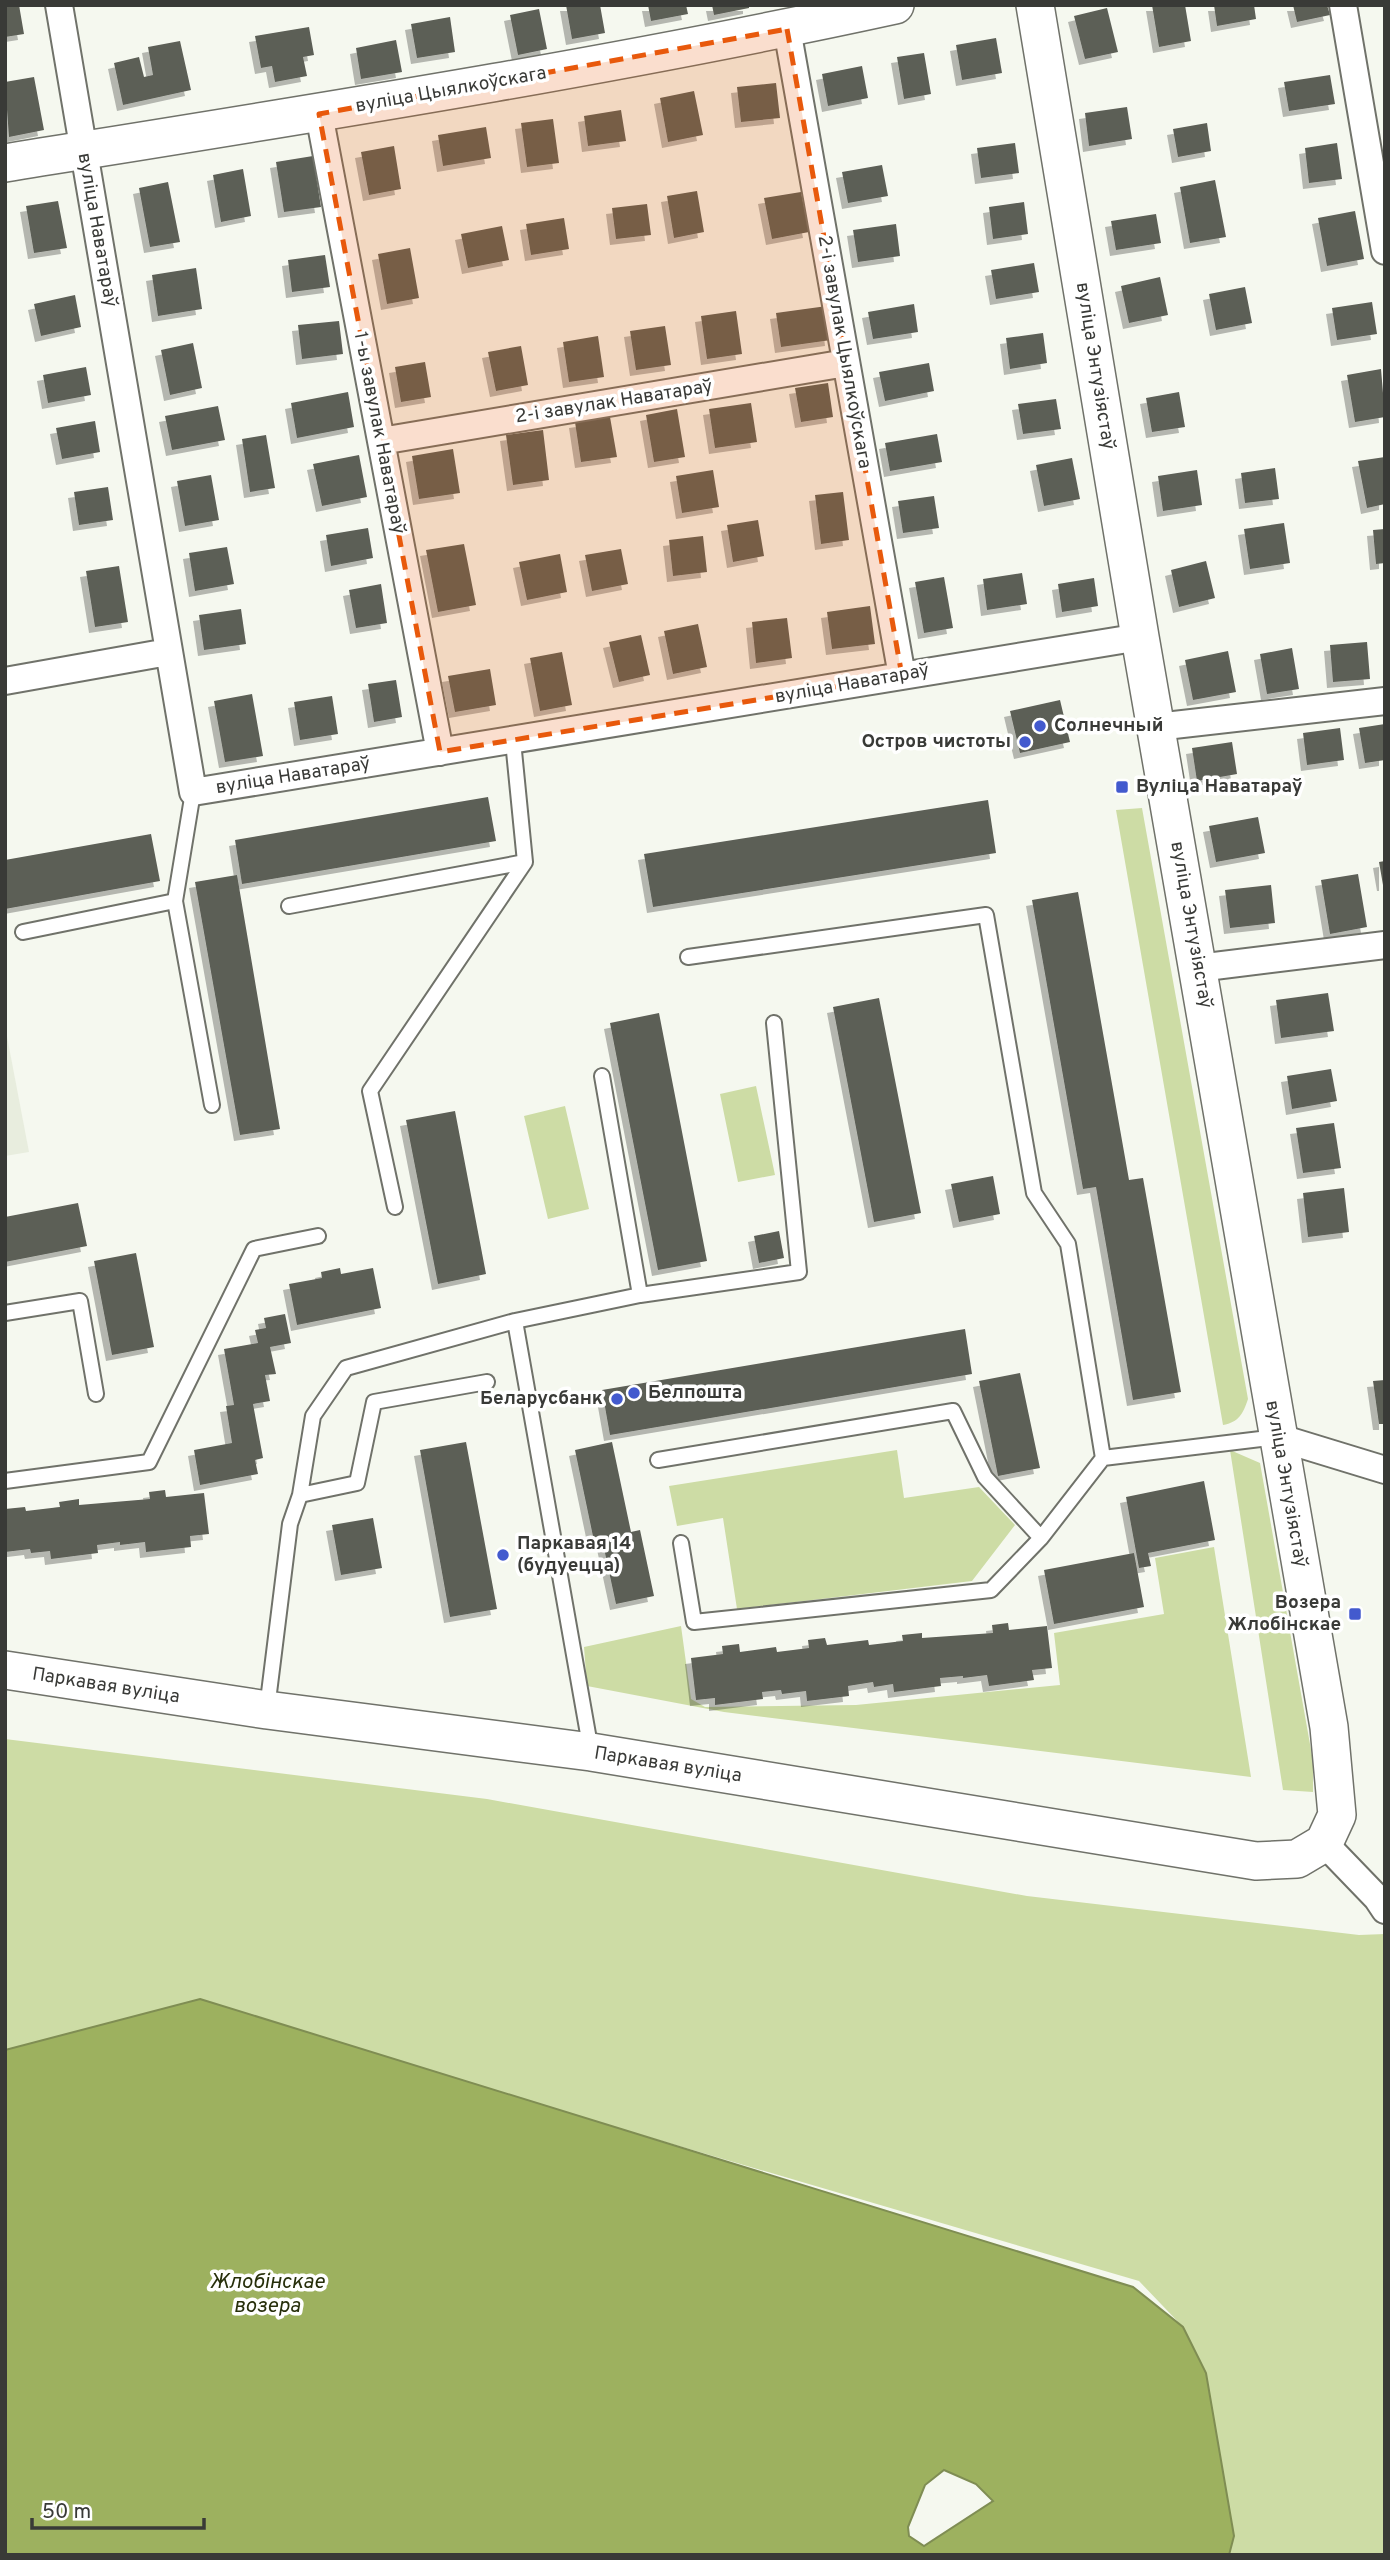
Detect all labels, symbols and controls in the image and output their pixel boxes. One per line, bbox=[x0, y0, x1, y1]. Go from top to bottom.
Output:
street label: вуліца Цыялкоўскага bbox=[354, 61, 548, 119]
street label: вуліца Наватараў bbox=[72, 151, 122, 309]
street label: 2-і завулак Цыялкоўскага bbox=[812, 233, 876, 471]
street label: вуліца Энтузіястаў bbox=[1070, 280, 1120, 452]
street label: 1-ы завулак Наватараў bbox=[348, 330, 410, 536]
street label: 2-і завулак Наватараў bbox=[514, 375, 714, 429]
street label: вуліца Наватараў bbox=[773, 659, 931, 709]
place label: Солнечный bbox=[1054, 714, 1164, 738]
marker: Солнечный bbox=[1032, 718, 1048, 734]
place label: Остров чистоты bbox=[861, 730, 1011, 754]
marker: Остров чистоты bbox=[1017, 734, 1033, 750]
street label: вуліца Наватараў bbox=[214, 752, 372, 800]
place label: Вуліца Наватараў bbox=[1136, 775, 1303, 799]
marker: Вуліца Наватараў bbox=[1114, 779, 1130, 795]
street label: вуліца Энтузіястаў bbox=[1164, 840, 1218, 1010]
place label: Белпошта bbox=[648, 1381, 742, 1405]
marker: Белпошта bbox=[626, 1385, 642, 1401]
place label: Беларусбанк bbox=[480, 1387, 603, 1411]
marker: Беларусбанк bbox=[609, 1391, 625, 1407]
street label: вуліца Энтузіястаў bbox=[1259, 1399, 1313, 1569]
place label: Паркавая 14 (будуецца) bbox=[517, 1532, 632, 1578]
marker: Паркавая 14 (будуецца) bbox=[495, 1547, 511, 1563]
place label: Возера Жлобінскае bbox=[1227, 1591, 1341, 1637]
marker: Возера Жлобінскае bbox=[1347, 1606, 1363, 1622]
street label: Паркавая вуліца bbox=[30, 1662, 182, 1710]
street label: Паркавая вуліца bbox=[592, 1741, 744, 1789]
water label: Жлобінскае возера bbox=[209, 2269, 326, 2320]
scale bar bbox=[32, 2486, 203, 2530]
text: 50 m bbox=[42, 2499, 91, 2526]

